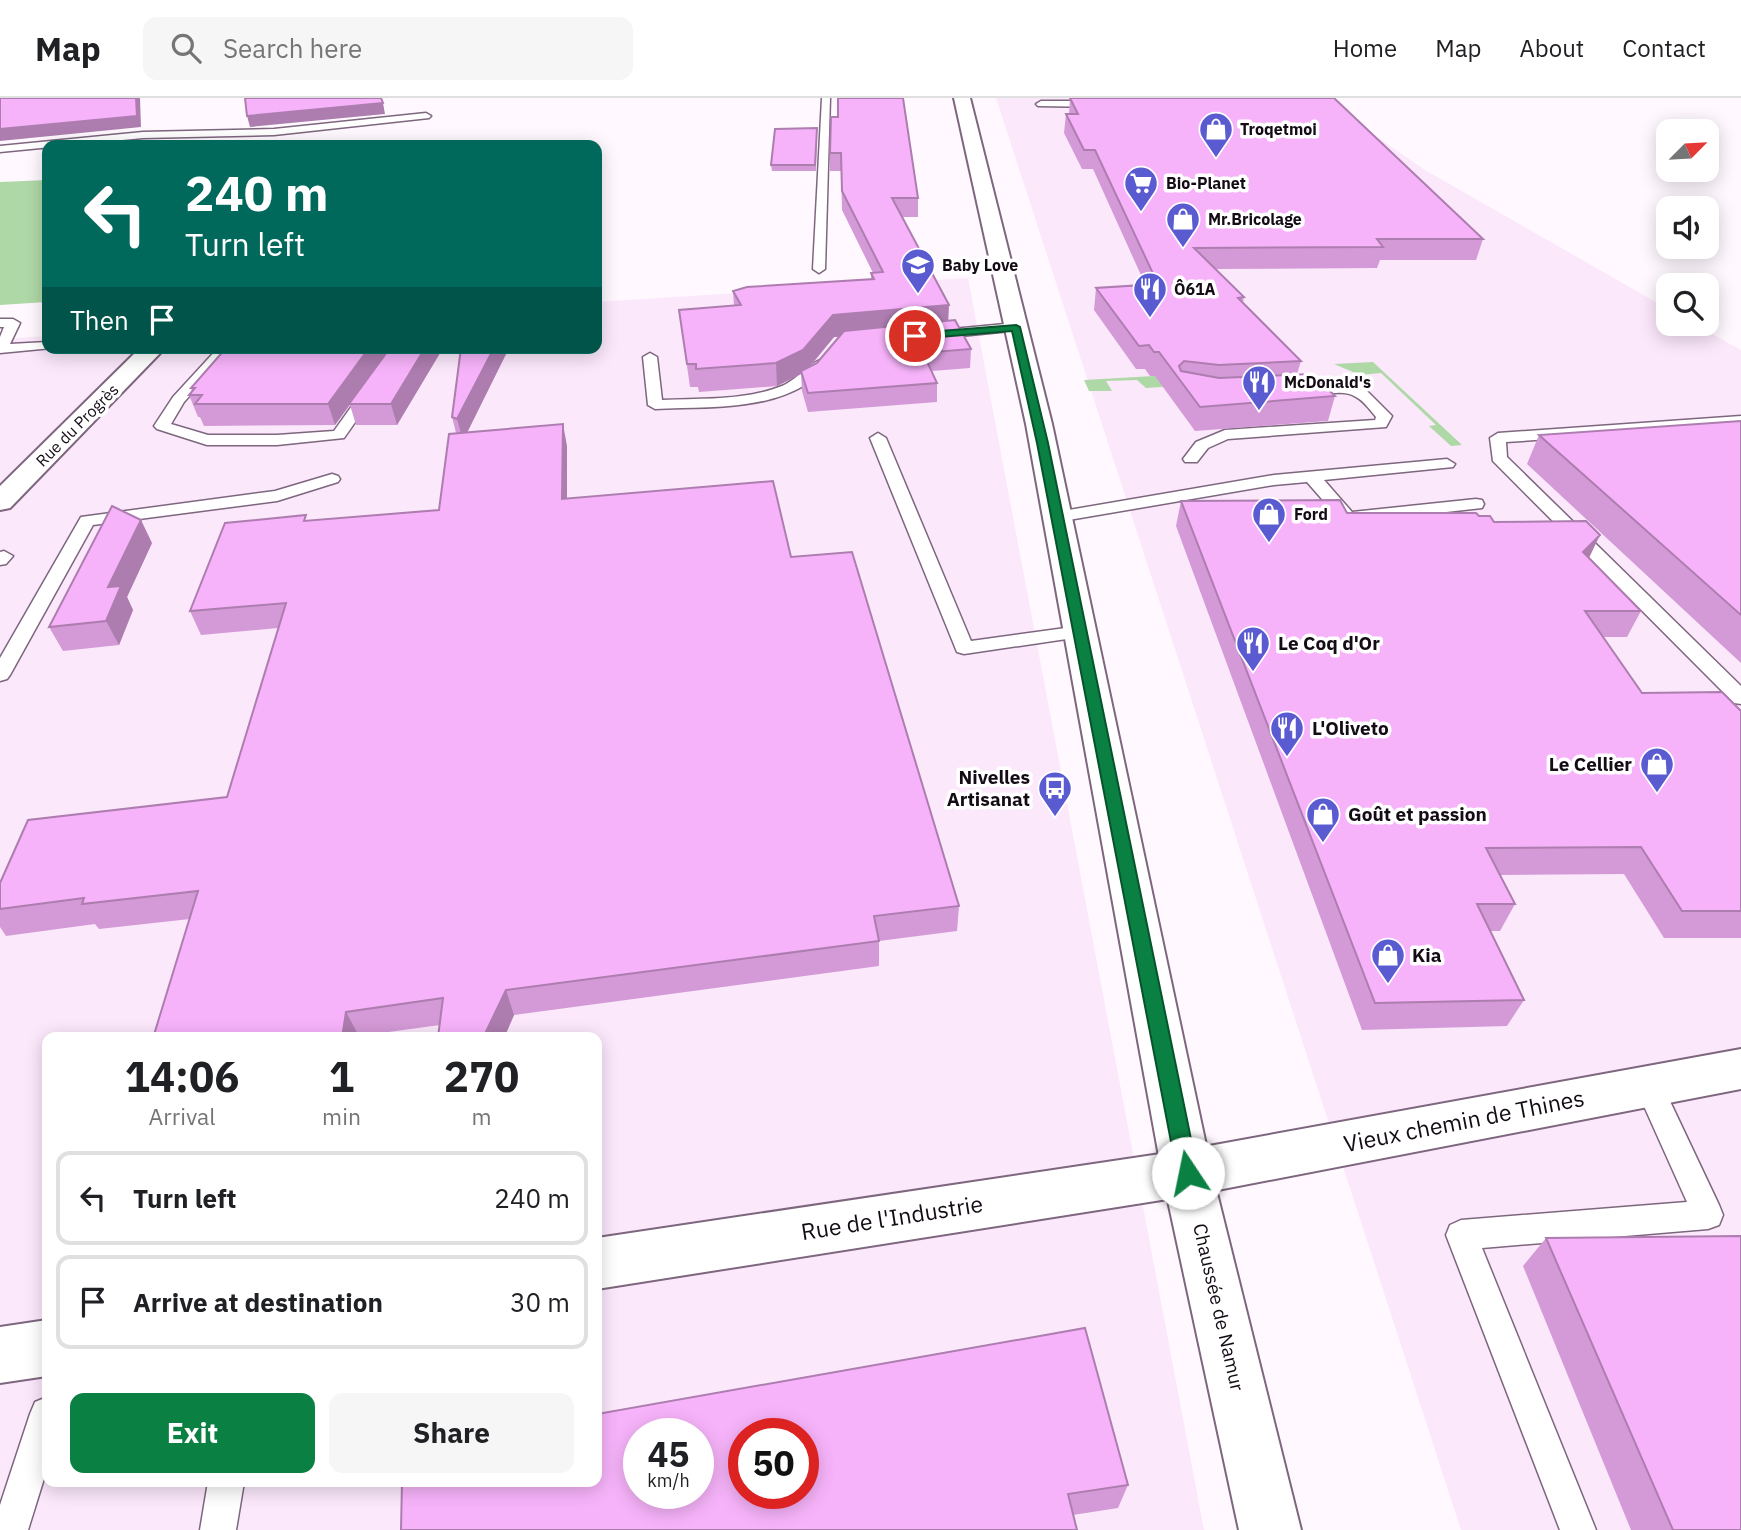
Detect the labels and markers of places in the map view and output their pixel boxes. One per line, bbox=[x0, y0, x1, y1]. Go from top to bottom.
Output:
shop icon: Troqetmoi bbox=[1197, 110, 1235, 159]
place label: Troqetmoi bbox=[1240, 119, 1317, 139]
supermarket icon: Bio-Planet bbox=[1122, 164, 1160, 213]
place label: Bio-Planet bbox=[1166, 173, 1246, 193]
shop icon: Mr.Bricolage bbox=[1164, 200, 1202, 249]
place label: Mr.Bricolage bbox=[1208, 209, 1302, 229]
school or university icon: Baby Love bbox=[899, 246, 937, 295]
place label: Baby Love bbox=[942, 255, 1018, 275]
restaurant icon: Ô61A bbox=[1131, 270, 1169, 319]
place label: Ô61A bbox=[1174, 279, 1216, 299]
pin bbox=[885, 306, 945, 366]
restaurant icon: McDonald's bbox=[1240, 363, 1278, 412]
place label: McDonald's bbox=[1284, 372, 1371, 392]
shop icon: Ford bbox=[1250, 495, 1288, 544]
place label: Ford bbox=[1294, 504, 1328, 524]
restaurant icon: Le Coq d'Or bbox=[1234, 624, 1272, 673]
place label: Le Coq d'Or bbox=[1278, 631, 1380, 655]
restaurant icon: L'Oliveto bbox=[1268, 709, 1306, 758]
place label: L'Oliveto bbox=[1312, 716, 1389, 740]
shop icon: Le Cellier bbox=[1638, 745, 1676, 794]
place label: Le Cellier bbox=[1549, 752, 1632, 776]
place label: Nivelles Artisanat bbox=[947, 765, 1030, 811]
bus stop icon: Nivelles Artisanat bbox=[1036, 769, 1074, 818]
shop icon: Goût et passion bbox=[1304, 795, 1342, 844]
place label: Goût et passion bbox=[1348, 802, 1487, 826]
shop icon: Kia bbox=[1369, 936, 1407, 985]
place label: Kia bbox=[1412, 943, 1442, 967]

